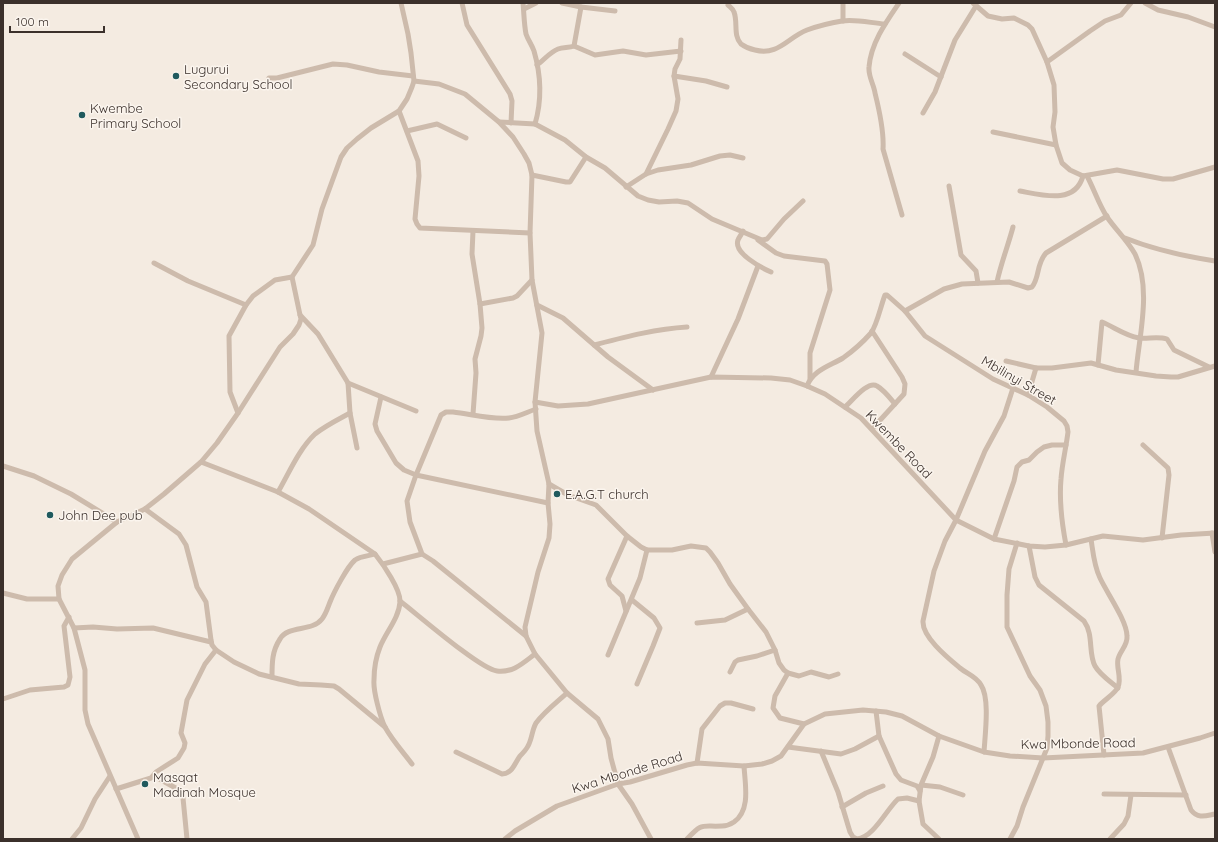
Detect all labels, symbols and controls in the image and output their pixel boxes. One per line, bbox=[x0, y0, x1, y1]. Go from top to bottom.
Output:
scale bar bbox=[10, 8, 104, 34]
text: 100 m bbox=[16, 14, 49, 29]
place label: Lugurui Secondary School bbox=[184, 61, 293, 92]
marker: Lugurui Secondary School bbox=[171, 71, 181, 81]
place label: Kwembe Primary School bbox=[90, 100, 181, 131]
marker: Kwembe Primary School bbox=[77, 110, 87, 120]
street label: Mbilinyi Street bbox=[979, 352, 1059, 408]
street label: Kwembe Road bbox=[862, 407, 936, 481]
place label: E.A.G.T church bbox=[565, 486, 649, 502]
marker: E.A.G.T church bbox=[552, 489, 562, 499]
place label: John Dee pub bbox=[58, 507, 143, 523]
marker: John Dee pub bbox=[45, 510, 55, 520]
street label: Kwa Mbonde Road bbox=[1020, 734, 1136, 752]
street label: Kwa Mbonde Road bbox=[570, 748, 684, 796]
place label: Masqat Madinah Mosque bbox=[153, 769, 256, 800]
marker: Masqat Madinah Mosque bbox=[140, 779, 150, 789]

